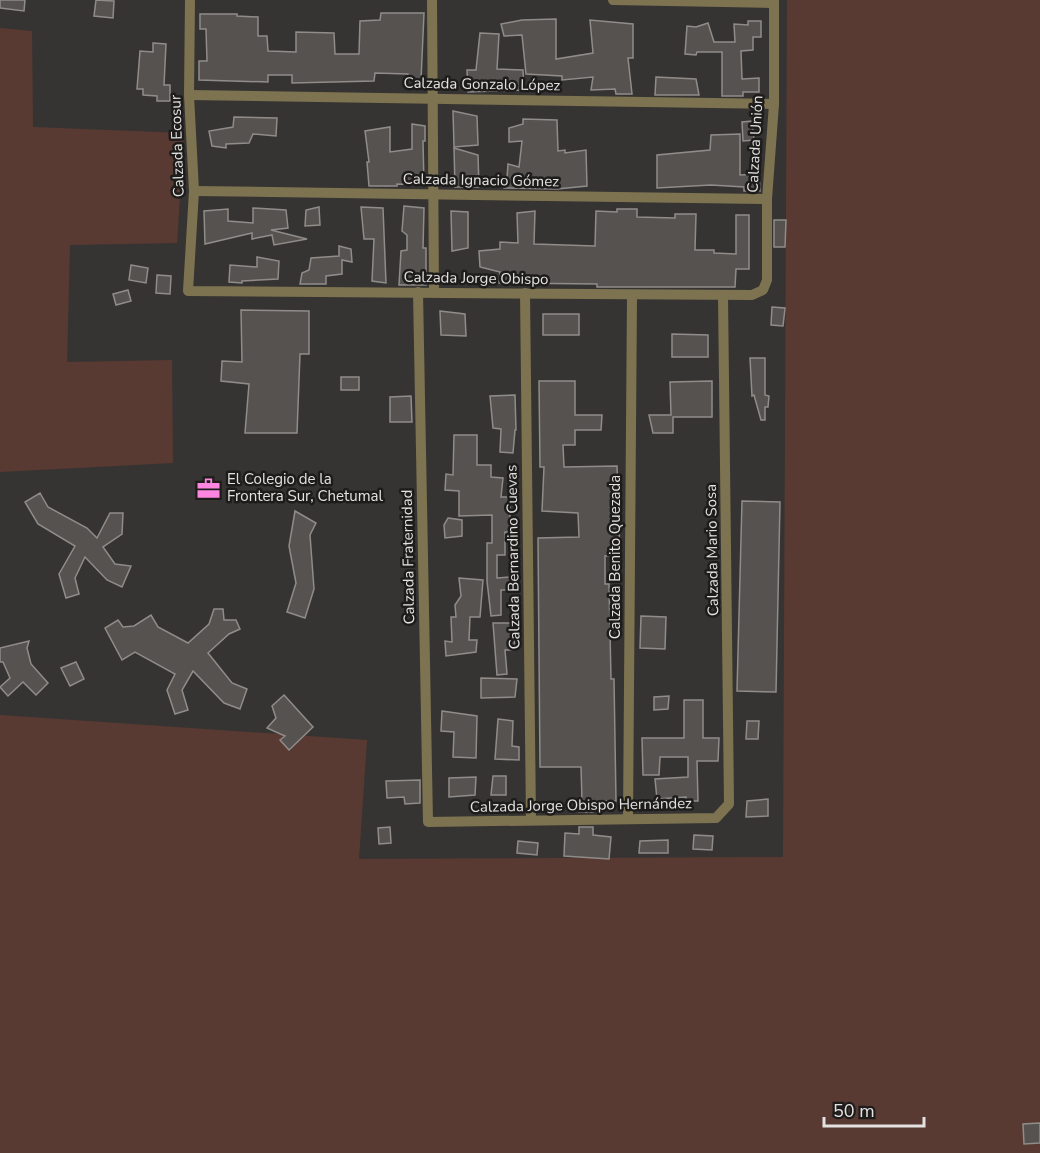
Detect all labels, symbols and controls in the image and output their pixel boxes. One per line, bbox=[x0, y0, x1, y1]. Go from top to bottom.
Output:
street label: Calzada Gonzalo López bbox=[403, 73, 561, 95]
street label: Calzada Ecosur bbox=[165, 94, 189, 198]
street label: Calzada Unión bbox=[742, 95, 768, 193]
street label: Calzada Ignacio Gómez bbox=[403, 169, 559, 191]
street label: Calzada Jorge Obispo bbox=[403, 267, 549, 289]
street label: Calzada Bernardino Cuevas bbox=[501, 464, 525, 650]
place label: El Colegio de la Frontera Sur, Chetumal bbox=[227, 469, 383, 506]
office icon: El Colegio de la Frontera Sur, Chetumal bbox=[196, 475, 222, 501]
street label: Calzada Benito Quezada bbox=[605, 475, 625, 639]
street label: Calzada Mario Sosa bbox=[701, 484, 723, 616]
street label: Calzada Fraternidad bbox=[397, 489, 419, 625]
street label: Calzada Jorge Obispo Hernández bbox=[470, 793, 692, 817]
scale bar bbox=[824, 1090, 924, 1128]
text: 50 m bbox=[833, 1099, 875, 1123]

